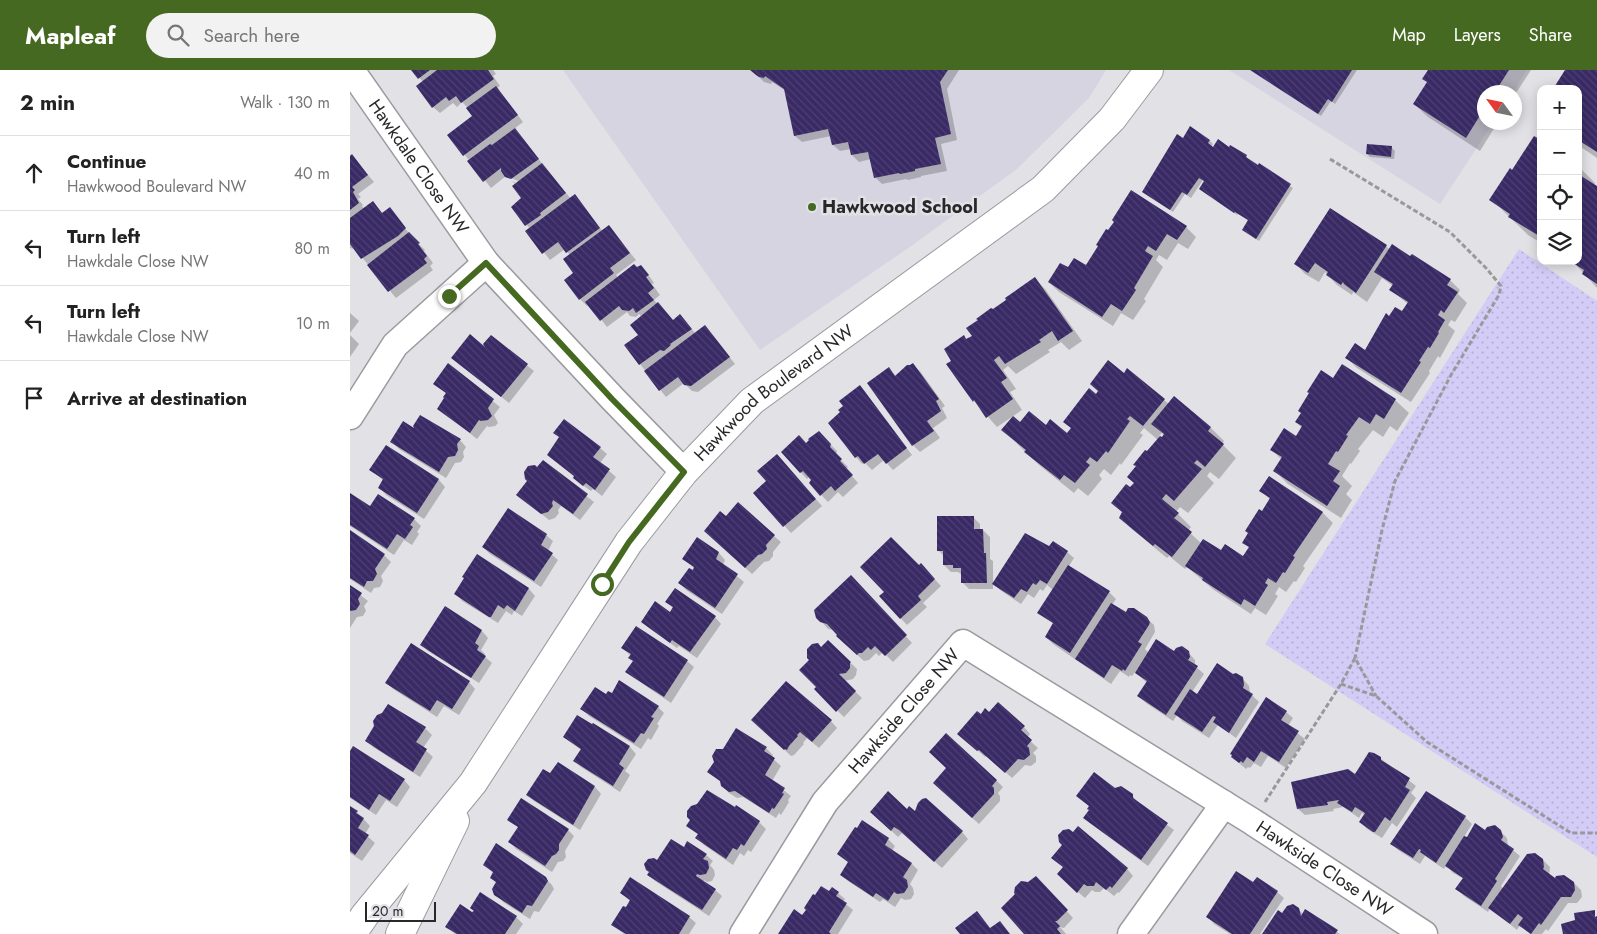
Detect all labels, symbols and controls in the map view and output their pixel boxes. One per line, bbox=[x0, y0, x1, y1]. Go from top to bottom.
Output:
search box bbox=[146, 13, 496, 58]
text: Mapleaf bbox=[25, 18, 116, 53]
icon: search bbox=[164, 21, 192, 49]
text: Search here bbox=[204, 22, 300, 49]
text: Map bbox=[1392, 22, 1426, 48]
text: Layers bbox=[1454, 22, 1501, 48]
text: Share bbox=[1529, 22, 1572, 48]
north arrow bbox=[1477, 85, 1522, 130]
map controls bbox=[1537, 85, 1582, 265]
button: + bbox=[1537, 85, 1582, 130]
text: 2 min bbox=[20, 88, 75, 118]
text: Walk · 130 m bbox=[240, 91, 330, 114]
street label: Hawkdale Close NW bbox=[362, 94, 475, 240]
button: − bbox=[1537, 130, 1582, 175]
text: Continue bbox=[67, 148, 146, 175]
icon: ahead bbox=[20, 159, 48, 187]
text: 40 m bbox=[294, 162, 330, 185]
text: Hawkwood Boulevard NW bbox=[67, 175, 246, 198]
button: locate bbox=[1537, 175, 1582, 220]
place label: Hawkwood School bbox=[822, 194, 978, 220]
marker: Hawkwood School bbox=[806, 201, 818, 213]
button: layers bbox=[1537, 220, 1582, 265]
text: Turn left bbox=[67, 223, 140, 250]
icon: left bbox=[20, 234, 48, 262]
text: 80 m bbox=[294, 237, 330, 260]
text: Hawkdale Close NW bbox=[67, 250, 209, 273]
route end bbox=[438, 285, 461, 308]
text: Turn left bbox=[67, 298, 140, 325]
icon: left bbox=[20, 309, 48, 337]
text: 10 m bbox=[296, 312, 330, 335]
street label: Hawkwood Boulevard NW bbox=[688, 318, 859, 467]
text: Hawkdale Close NW bbox=[67, 325, 209, 348]
icon: arrive bbox=[20, 384, 48, 412]
text: Arrive at destination bbox=[67, 385, 247, 412]
route start bbox=[591, 573, 614, 596]
street label: Hawkside Close NW bbox=[842, 642, 966, 779]
street label: Hawkside Close NW bbox=[1251, 814, 1398, 923]
scale bar bbox=[365, 899, 436, 922]
text: 20 m bbox=[372, 901, 404, 921]

